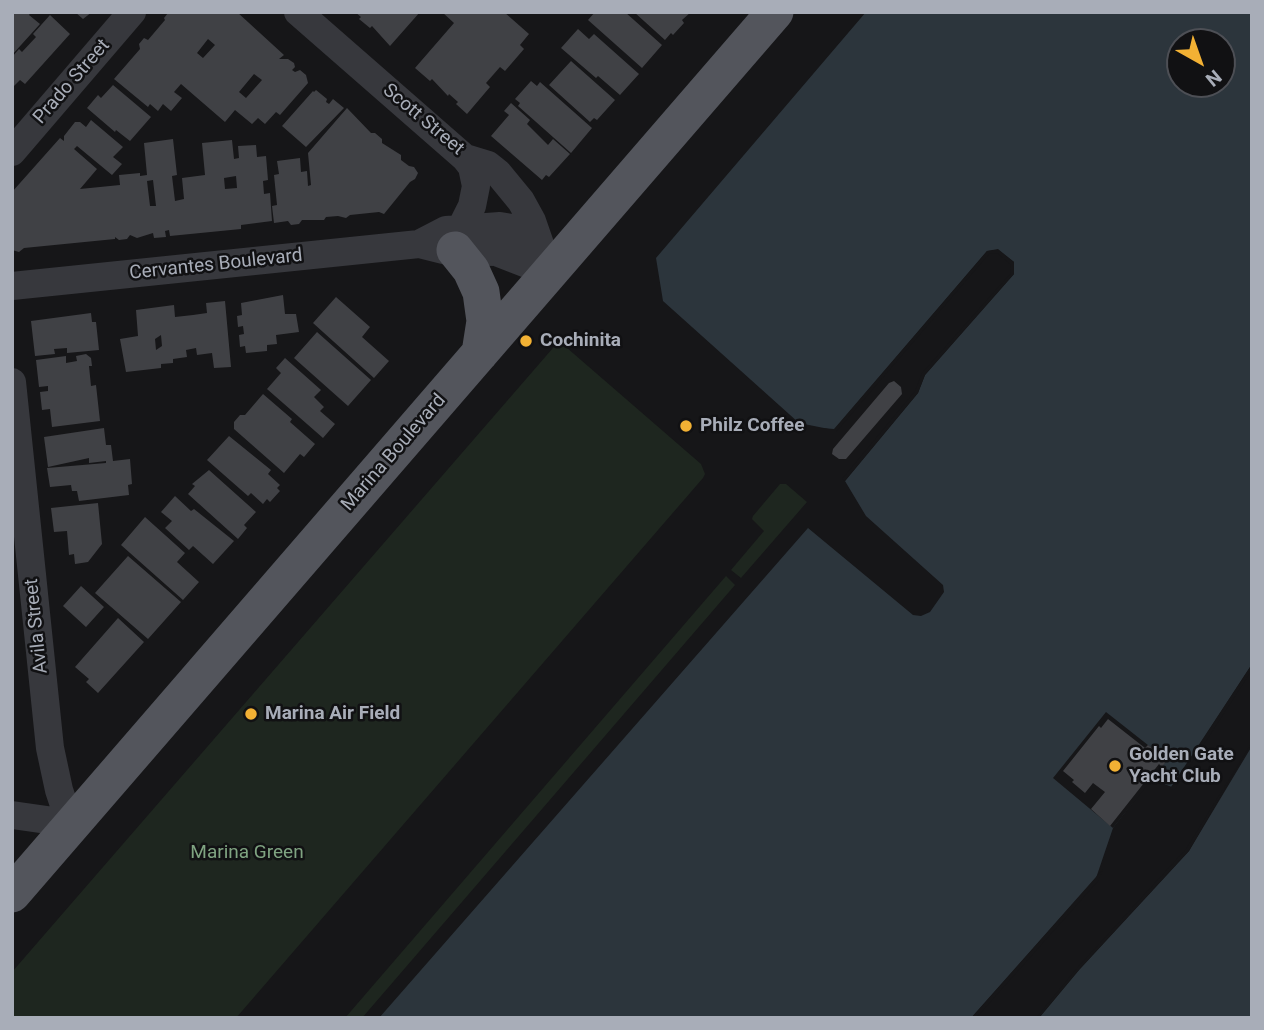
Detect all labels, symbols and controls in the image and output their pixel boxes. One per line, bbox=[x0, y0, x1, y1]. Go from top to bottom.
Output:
north arrow bbox=[1166, 28, 1236, 98]
street label: Prado Street bbox=[29, 35, 115, 129]
text: N bbox=[1201, 65, 1226, 91]
street label: Scott Street bbox=[378, 79, 468, 161]
street label: Cervantes Boulevard bbox=[128, 245, 304, 285]
place label: Cochinita bbox=[540, 330, 621, 352]
marker: Cochinita bbox=[518, 333, 534, 349]
street label: Marina Boulevard bbox=[337, 390, 451, 516]
place label: Philz Coffee bbox=[700, 415, 804, 437]
marker: Philz Coffee bbox=[678, 418, 694, 434]
street label: Avila Street bbox=[21, 577, 53, 675]
place label: Marina Air Field bbox=[265, 703, 400, 725]
marker: Marina Air Field bbox=[243, 706, 259, 722]
place label: Golden Gate Yacht Club bbox=[1129, 744, 1234, 788]
marker: Golden Gate Yacht Club bbox=[1107, 758, 1123, 774]
park label: Marina Green bbox=[190, 842, 304, 864]

